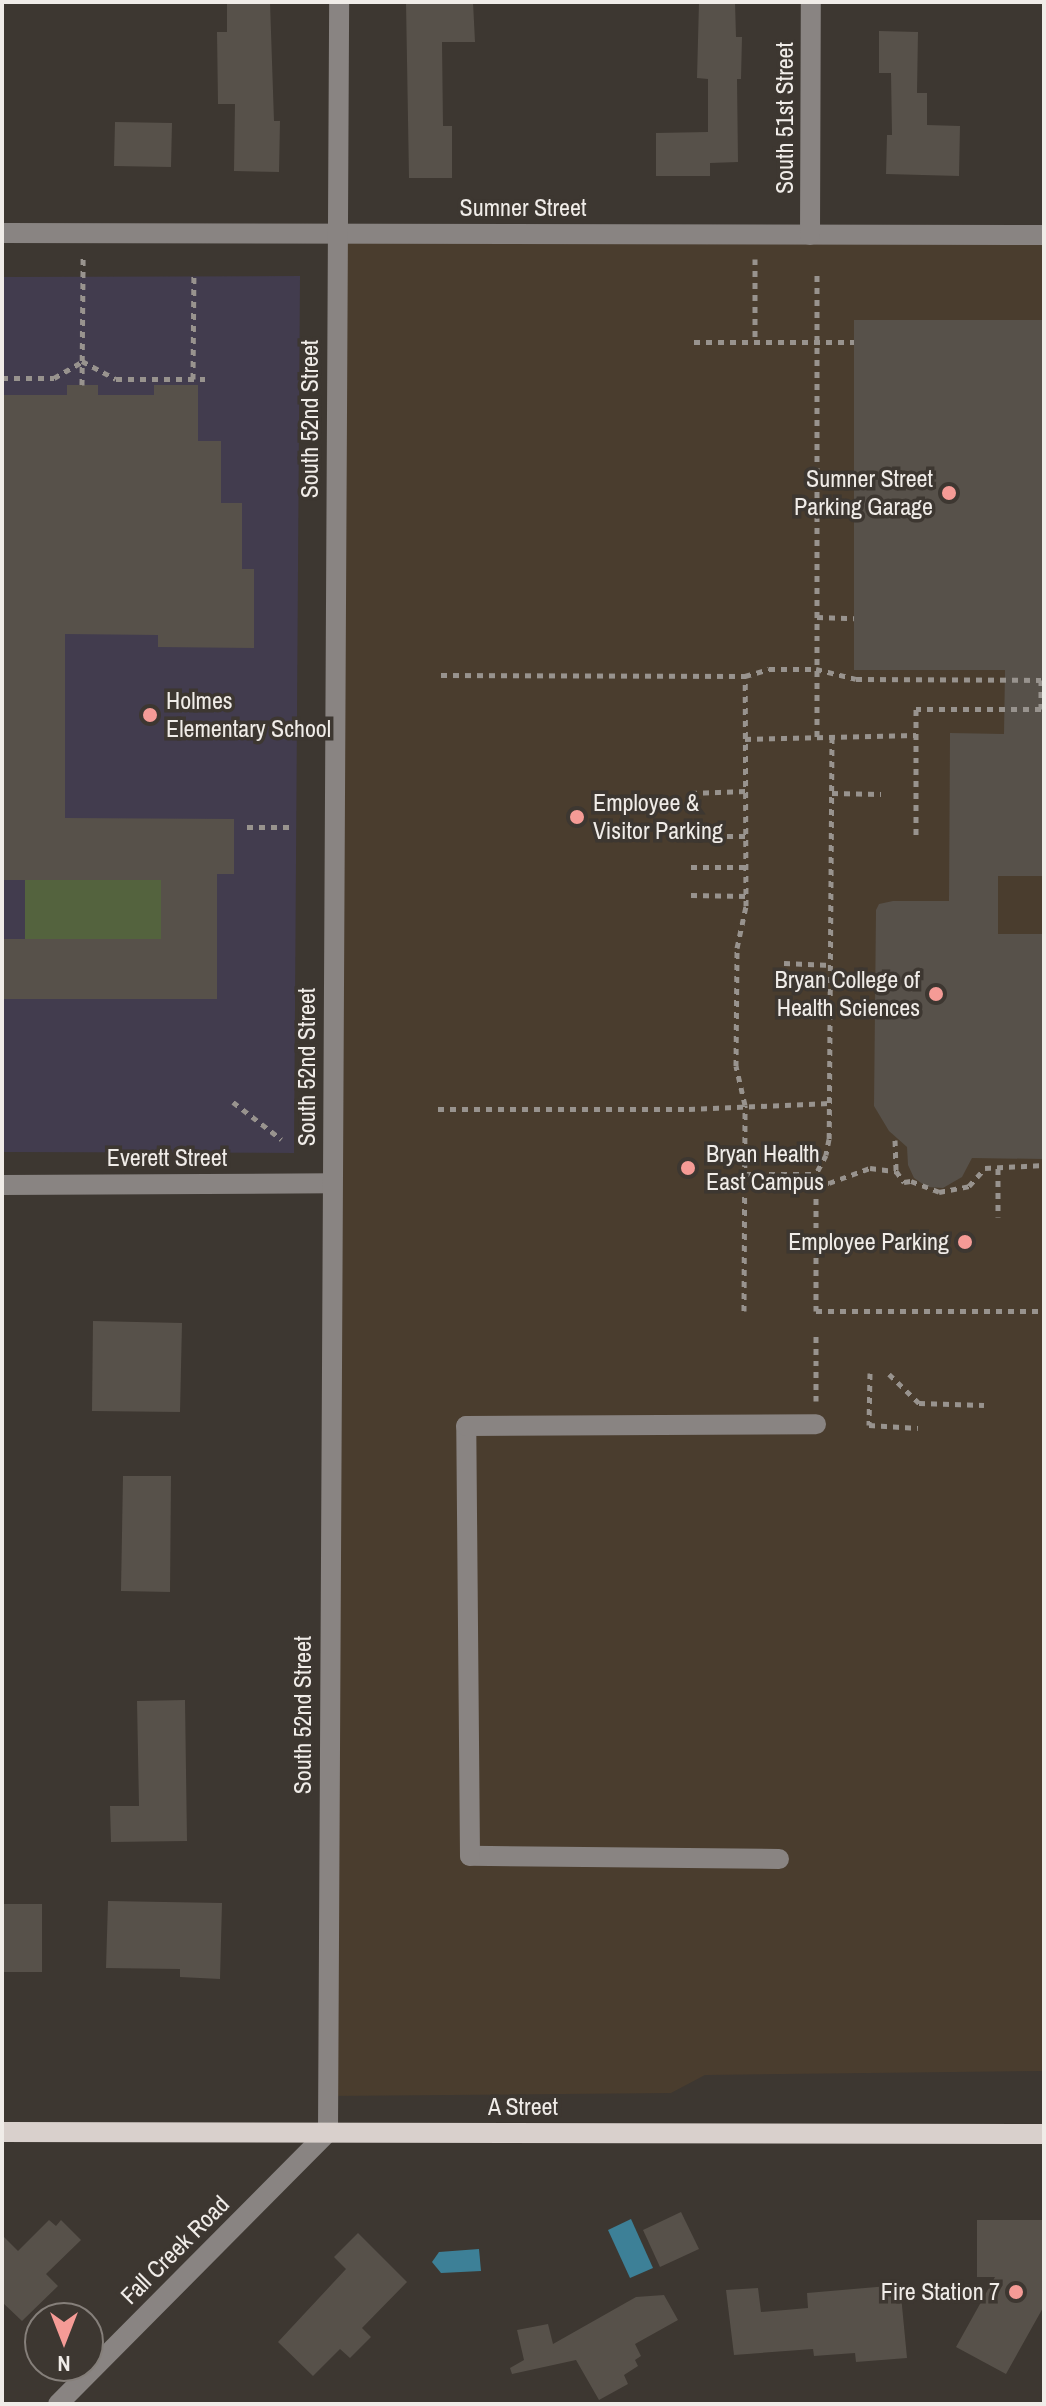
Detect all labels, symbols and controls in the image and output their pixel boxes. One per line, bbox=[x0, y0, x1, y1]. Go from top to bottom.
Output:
street label: South 51st Street bbox=[771, 42, 799, 194]
street label: Sumner Street bbox=[460, 194, 586, 222]
street label: South 52nd Street bbox=[296, 340, 324, 498]
place label: Sumner Street Parking Garage bbox=[794, 465, 933, 521]
marker: Sumner Street Parking Garage bbox=[940, 484, 958, 502]
place label: Holmes Elementary School bbox=[166, 687, 331, 743]
marker: Holmes Elementary School bbox=[141, 706, 159, 724]
place label: Employee & Visitor Parking bbox=[593, 789, 723, 845]
marker: Employee & Visitor Parking bbox=[568, 808, 586, 826]
place label: Bryan College of Health Sciences bbox=[775, 966, 920, 1022]
marker: Bryan College of Health Sciences bbox=[927, 985, 945, 1003]
street label: South 52nd Street bbox=[293, 988, 321, 1146]
place label: Bryan Health East Campus bbox=[706, 1140, 824, 1196]
street label: Everett Street bbox=[107, 1144, 227, 1172]
marker: Bryan Health East Campus bbox=[677, 1157, 699, 1179]
place label: Employee Parking bbox=[788, 1228, 949, 1256]
marker: Employee Parking bbox=[956, 1233, 974, 1251]
street label: South 52nd Street bbox=[289, 1636, 317, 1794]
street label: A Street bbox=[487, 2093, 559, 2121]
street label: Fall Creek Road bbox=[115, 2190, 235, 2310]
place label: Fire Station 7 bbox=[881, 2278, 1000, 2306]
marker: Fire Station 7 bbox=[1007, 2283, 1025, 2301]
north arrow bbox=[24, 2302, 104, 2382]
text: N bbox=[57, 2349, 71, 2379]

